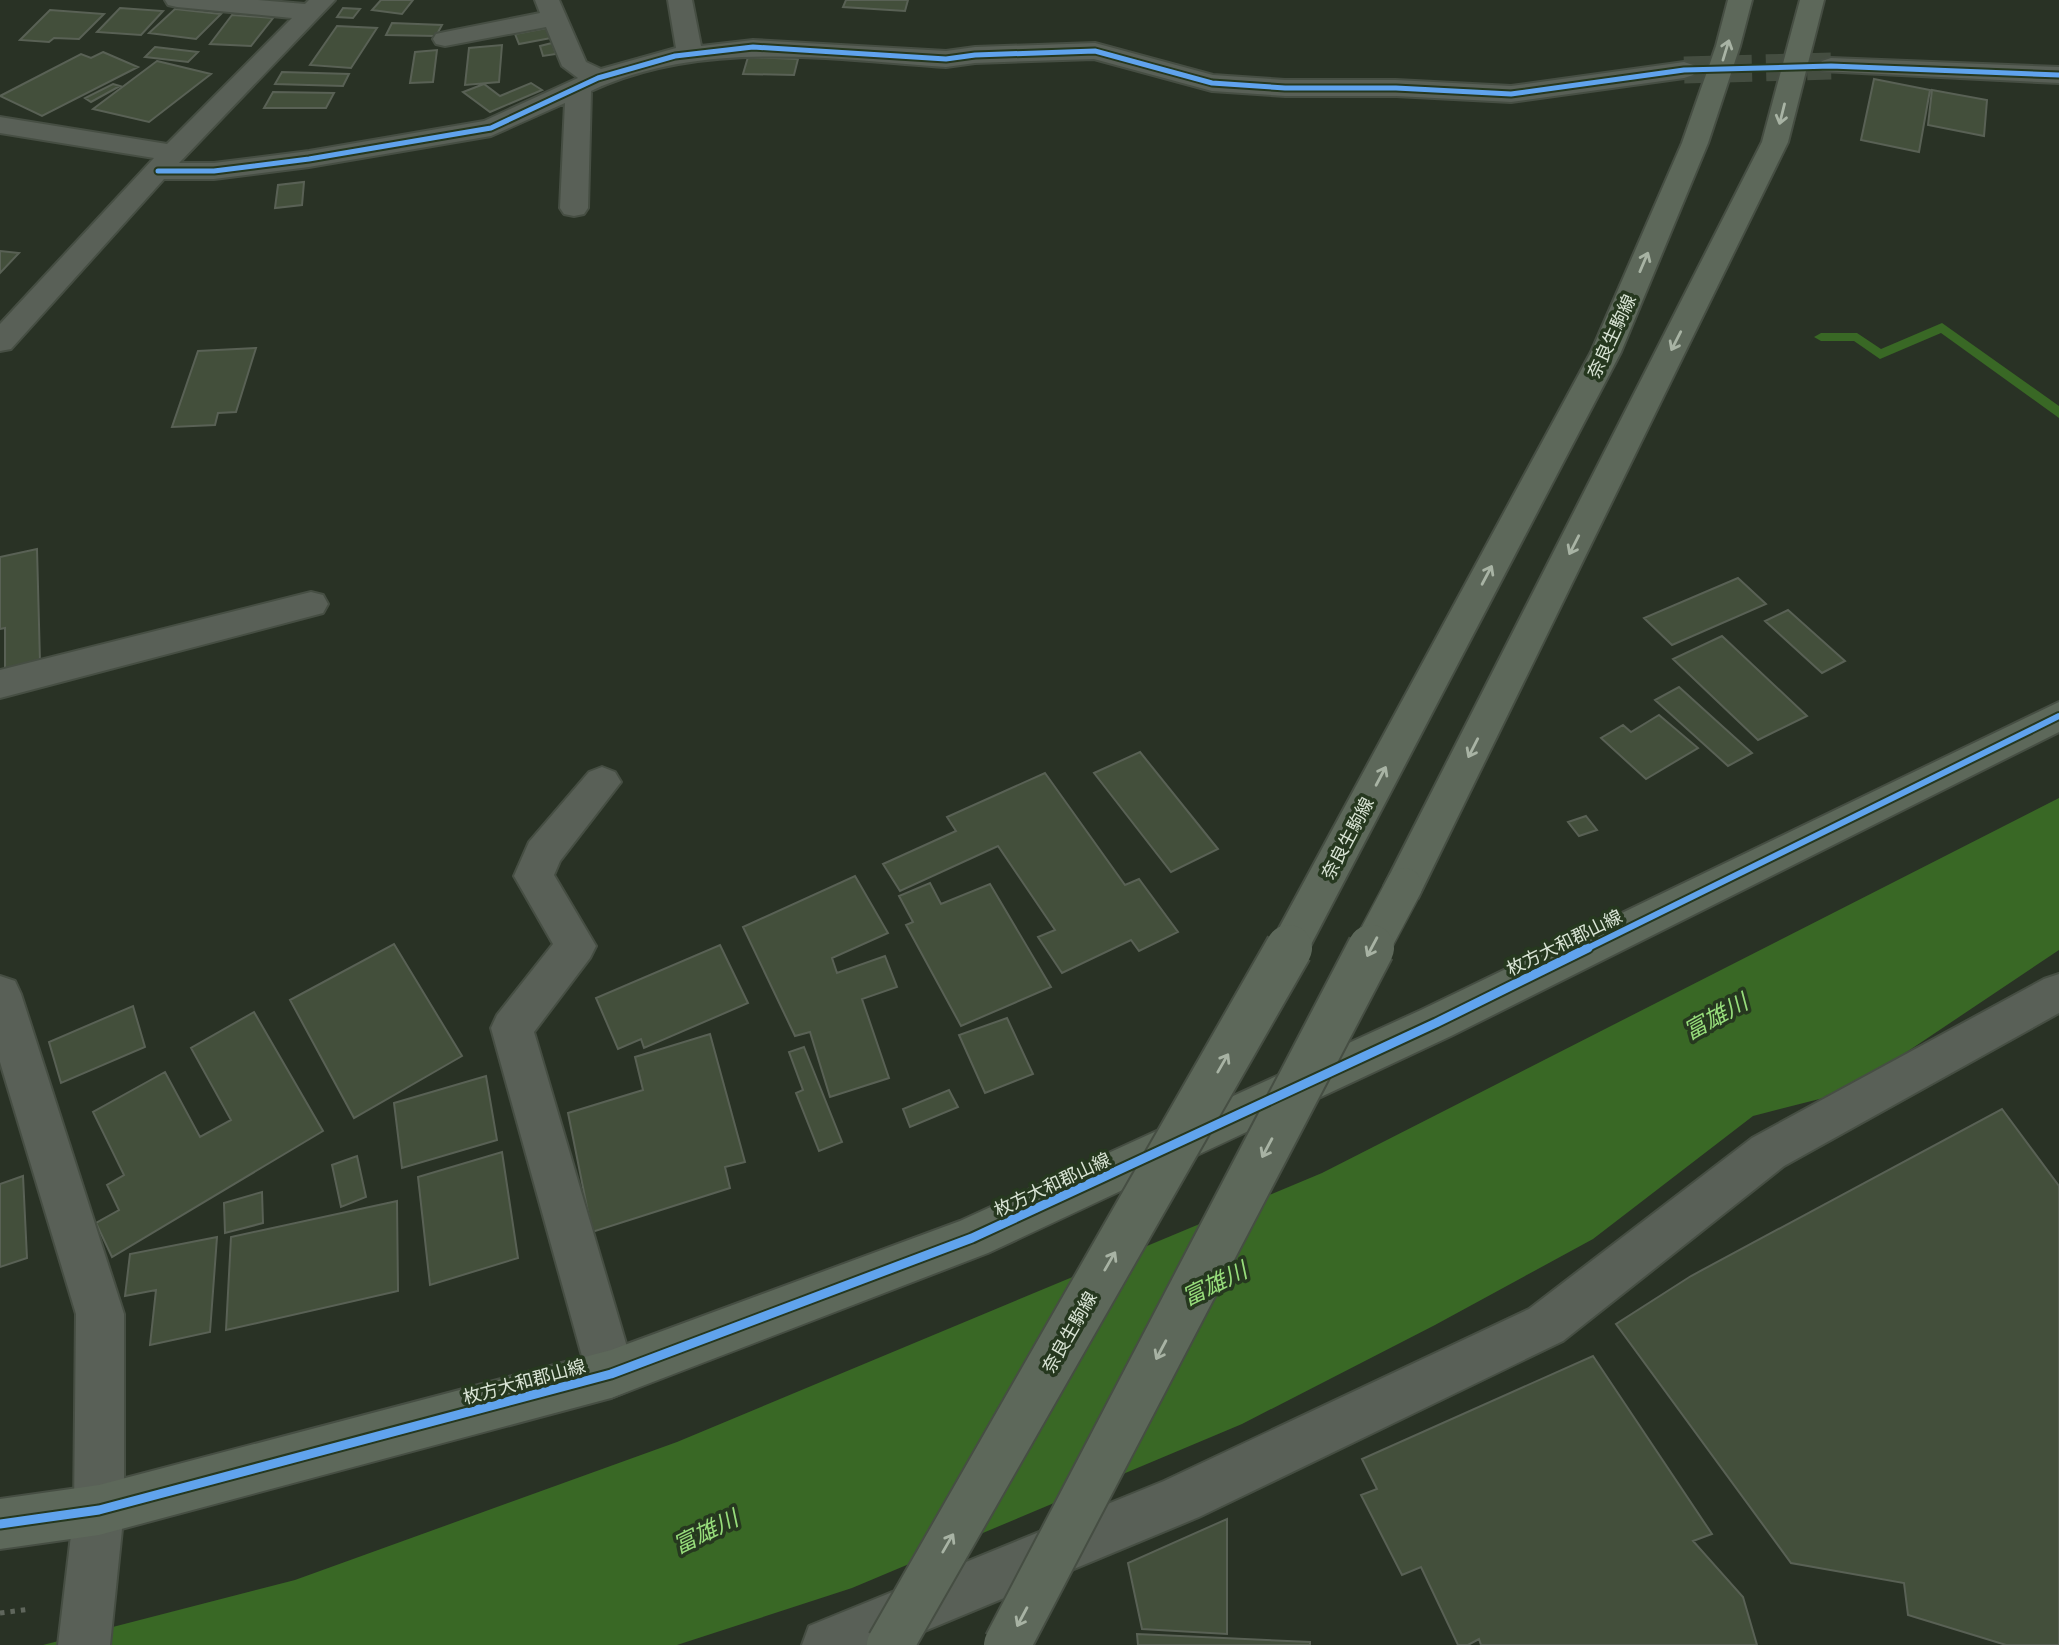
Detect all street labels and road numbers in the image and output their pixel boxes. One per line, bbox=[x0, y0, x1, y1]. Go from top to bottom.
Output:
street label: 奈良生駒線 bbox=[1581, 290, 1641, 382]
street label: 奈良生駒線 bbox=[1315, 793, 1379, 883]
street label: 枚方大和郡山線 bbox=[1502, 904, 1626, 980]
street label: 枚方大和郡山線 bbox=[990, 1146, 1114, 1222]
street label: 奈良生駒線 bbox=[1036, 1287, 1102, 1377]
street label: 枚方大和郡山線 bbox=[460, 1353, 588, 1409]

